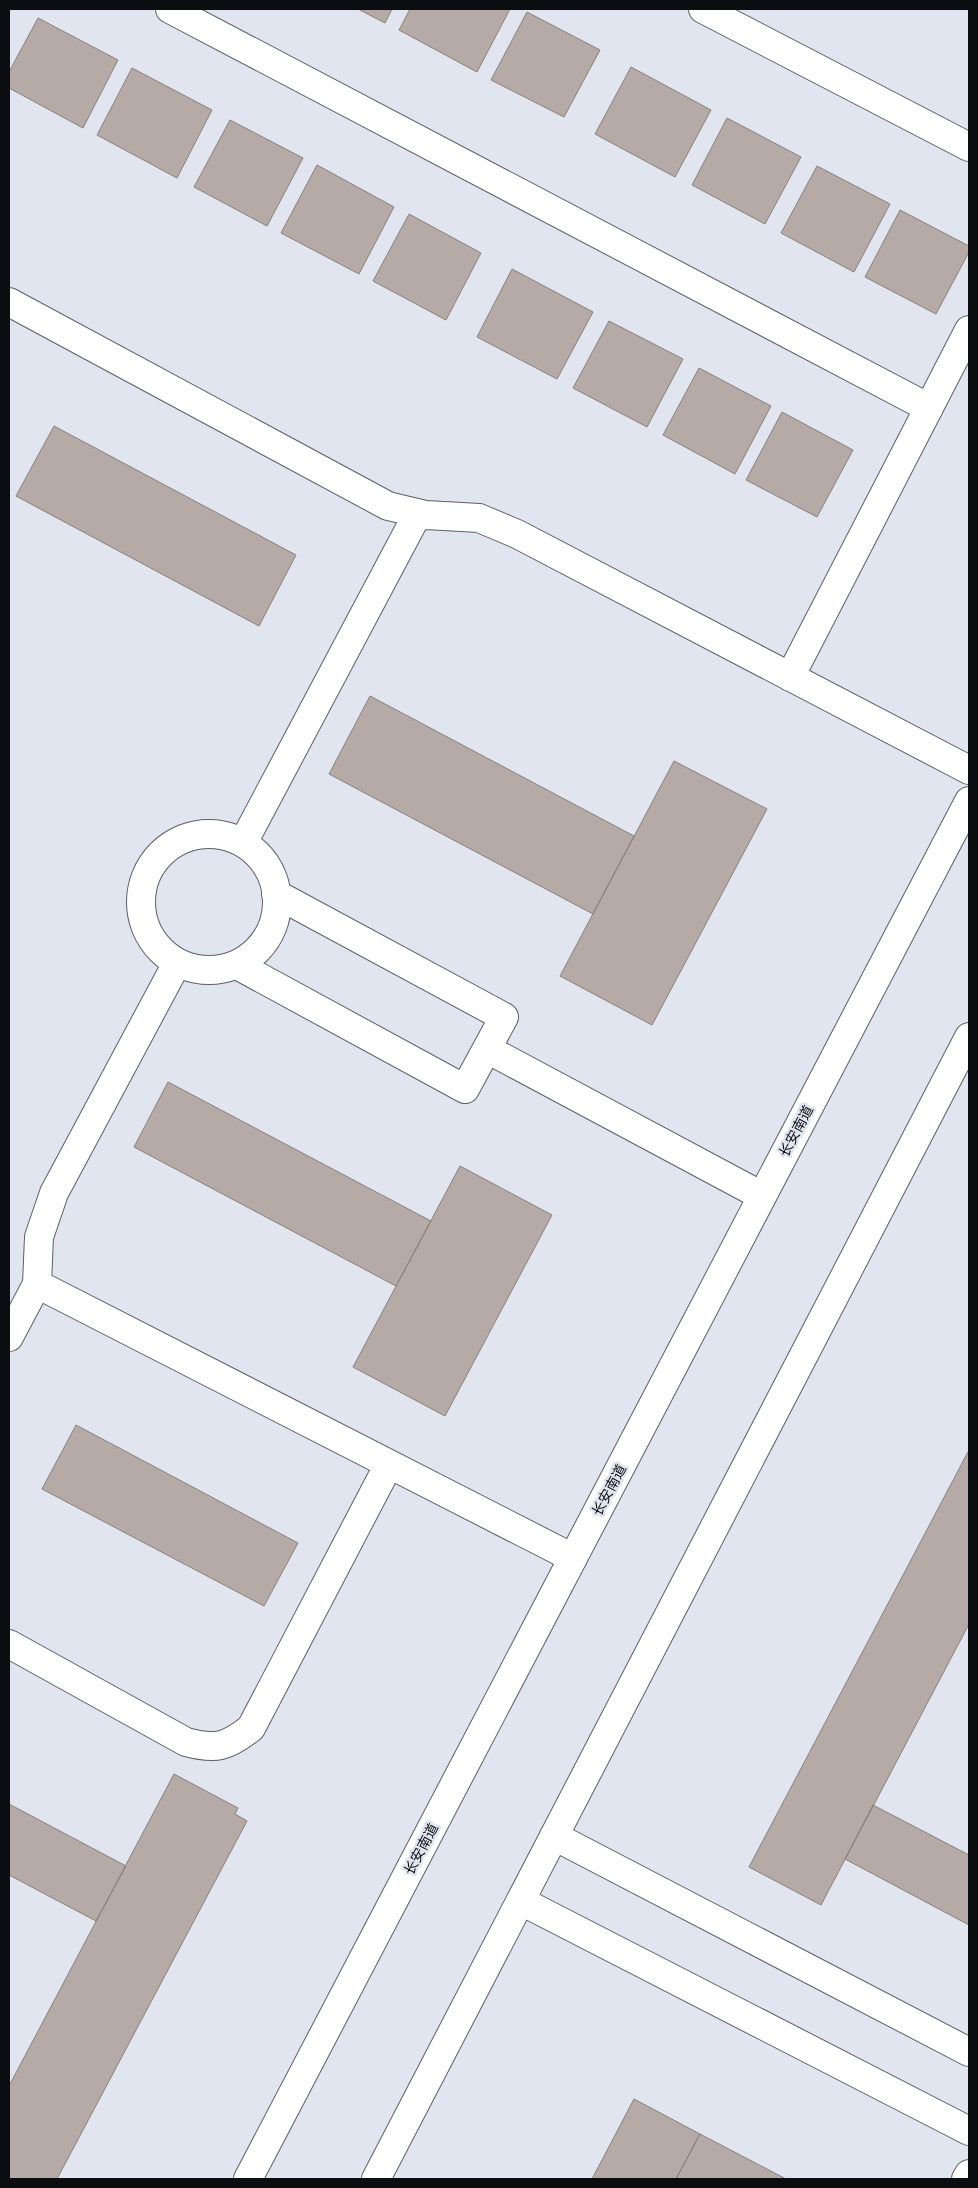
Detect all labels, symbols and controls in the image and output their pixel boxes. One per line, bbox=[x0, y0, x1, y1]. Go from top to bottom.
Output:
street label: 长安南道 bbox=[774, 1102, 817, 1160]
street label: 长安南道 bbox=[587, 1461, 630, 1519]
street label: 长安南道 bbox=[399, 1820, 442, 1878]

